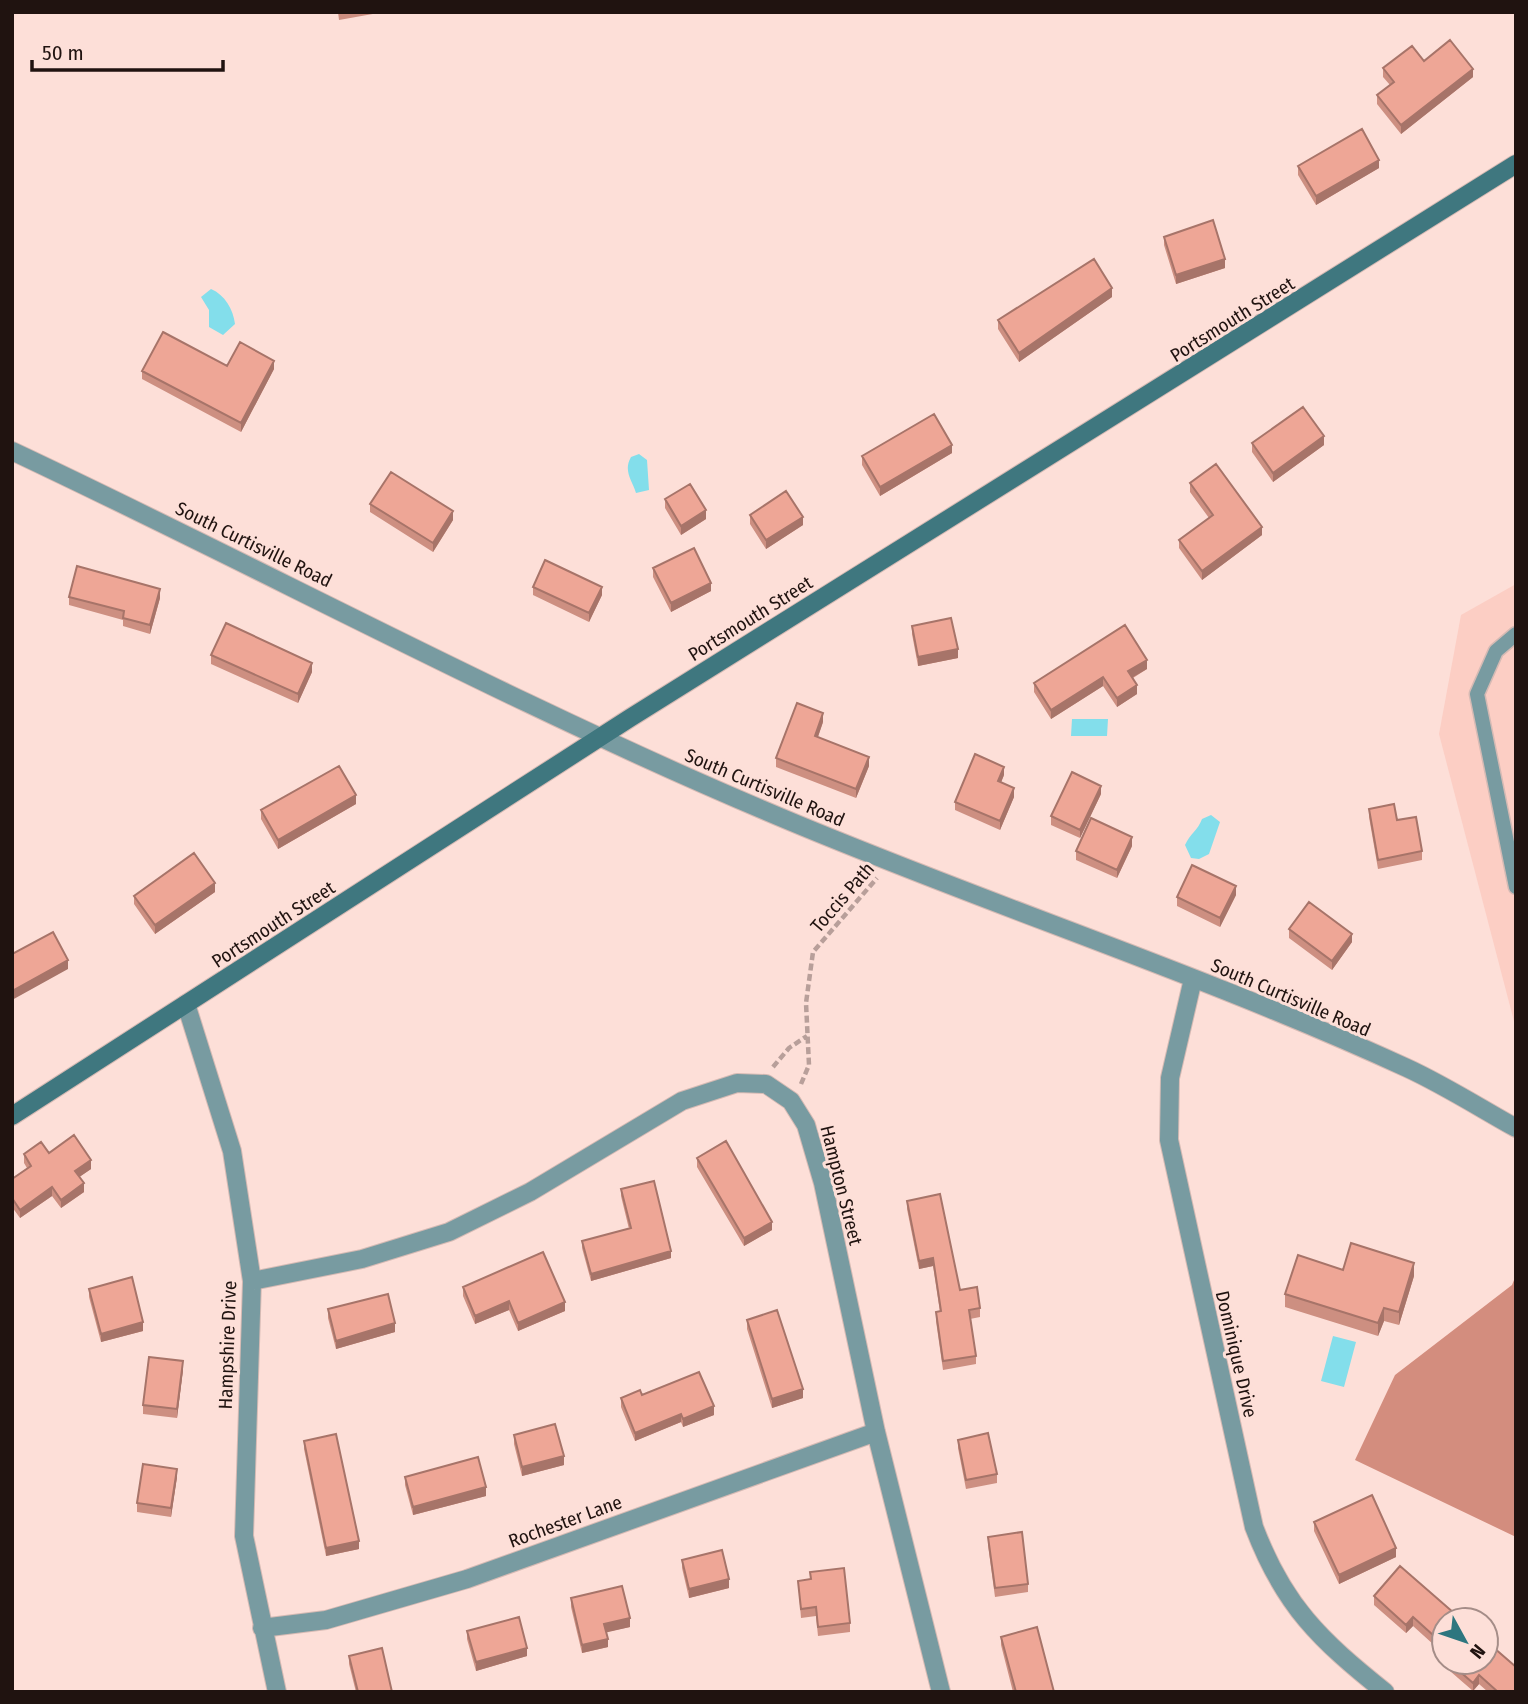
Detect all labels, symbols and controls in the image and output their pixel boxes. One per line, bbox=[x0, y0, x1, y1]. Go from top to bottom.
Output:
scale bar bbox=[32, 28, 222, 72]
text: 50 m bbox=[42, 40, 84, 66]
street label: Portsmouth Street bbox=[1166, 272, 1299, 367]
street label: South Curtisville Road bbox=[172, 497, 336, 592]
street label: Portsmouth Street bbox=[684, 571, 817, 666]
street label: South Curtisville Road bbox=[682, 743, 848, 831]
street label: Toccis Path bbox=[806, 858, 879, 937]
street label: Portsmouth Street bbox=[207, 876, 340, 973]
street label: South Curtisville Road bbox=[1208, 953, 1374, 1041]
street label: Hampton Street bbox=[816, 1123, 868, 1248]
street label: Hampshire Drive bbox=[214, 1280, 241, 1410]
street label: Dominique Drive bbox=[1211, 1288, 1262, 1420]
street label: Rochester Lane bbox=[505, 1490, 625, 1553]
north arrow bbox=[1430, 1606, 1500, 1676]
text: N bbox=[1465, 1640, 1490, 1663]

